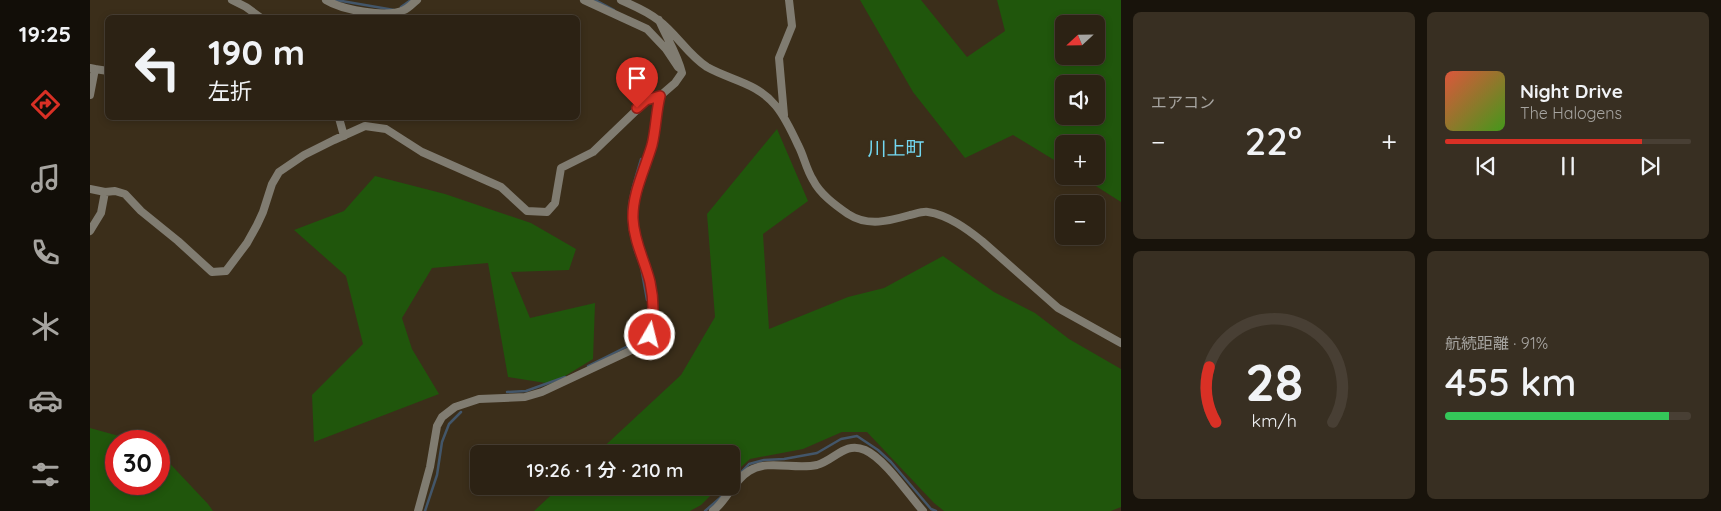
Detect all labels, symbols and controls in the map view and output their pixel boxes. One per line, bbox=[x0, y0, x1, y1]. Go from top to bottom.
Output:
north arrow bbox=[1055, 15, 1105, 65]
map controls bbox=[1055, 15, 1105, 245]
text: 19:25 bbox=[19, 20, 71, 48]
text: 190 m bbox=[208, 30, 305, 74]
icon: left bbox=[125, 35, 190, 100]
pin bbox=[616, 57, 658, 108]
icon: arrive bbox=[623, 64, 651, 92]
button: sound bbox=[1055, 75, 1105, 125]
text: 左折 bbox=[208, 77, 252, 105]
text: Night Drive bbox=[1520, 79, 1623, 103]
icon: directions bbox=[28, 87, 63, 122]
text: エアコン bbox=[1151, 92, 1215, 112]
text: The Halogens bbox=[1520, 103, 1622, 123]
text: 22° bbox=[1245, 117, 1302, 165]
text: − bbox=[1151, 124, 1166, 159]
text: + bbox=[1381, 124, 1397, 159]
button: + bbox=[1055, 135, 1105, 185]
district label: 川上町 bbox=[867, 136, 925, 160]
icon: previous bbox=[1472, 152, 1500, 180]
icon: pause bbox=[1554, 152, 1582, 180]
icon: next bbox=[1636, 152, 1664, 180]
icon: music bbox=[28, 161, 63, 196]
button: − bbox=[1055, 195, 1105, 245]
icon: phone bbox=[28, 235, 63, 270]
position arrow bbox=[623, 308, 675, 360]
icon: climate bbox=[28, 309, 63, 344]
text: 航続距離 · 91% bbox=[1445, 333, 1548, 353]
text: 28 bbox=[1245, 349, 1303, 414]
text: 455 km bbox=[1445, 358, 1576, 406]
icon: car bbox=[28, 383, 63, 418]
text: km/h bbox=[1251, 409, 1297, 431]
speed limit sign: 30 bbox=[105, 430, 170, 495]
icon: filters bbox=[28, 457, 63, 492]
text: 19:26 · 1 分 · 210 m bbox=[527, 458, 683, 482]

